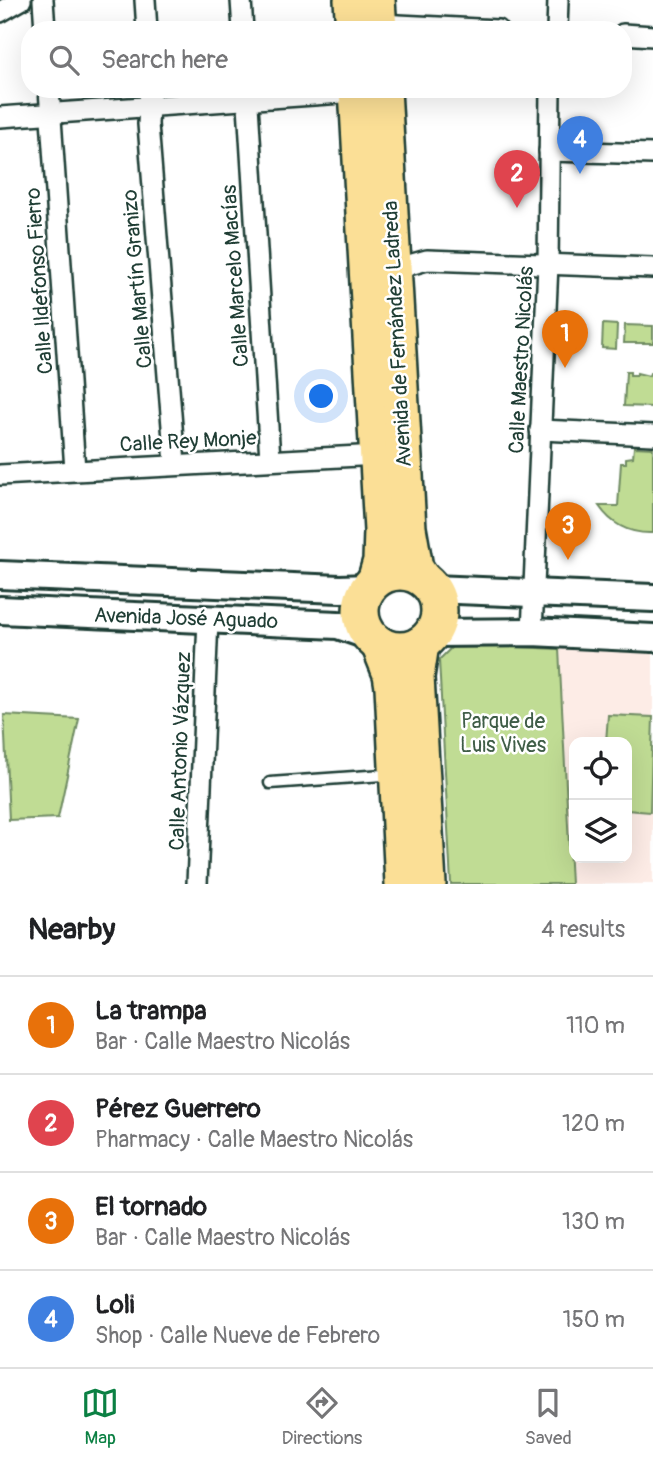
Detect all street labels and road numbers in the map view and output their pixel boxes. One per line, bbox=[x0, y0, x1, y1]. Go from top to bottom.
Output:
street label: Calle Marcelo Macías bbox=[216, 183, 255, 368]
street label: Calle Ildefonso Fierro bbox=[20, 187, 59, 375]
street label: Calle Martín Granizo bbox=[116, 189, 159, 369]
street label: Avenida de Fernández Ladreda bbox=[377, 200, 418, 468]
street label: Calle Maestro Nicolás bbox=[503, 265, 540, 454]
street label: Calle Rey Monje bbox=[119, 424, 258, 459]
street label: Avenida José Aguado bbox=[94, 602, 278, 635]
street label: Calle Antonio Vázquez bbox=[164, 651, 197, 851]

